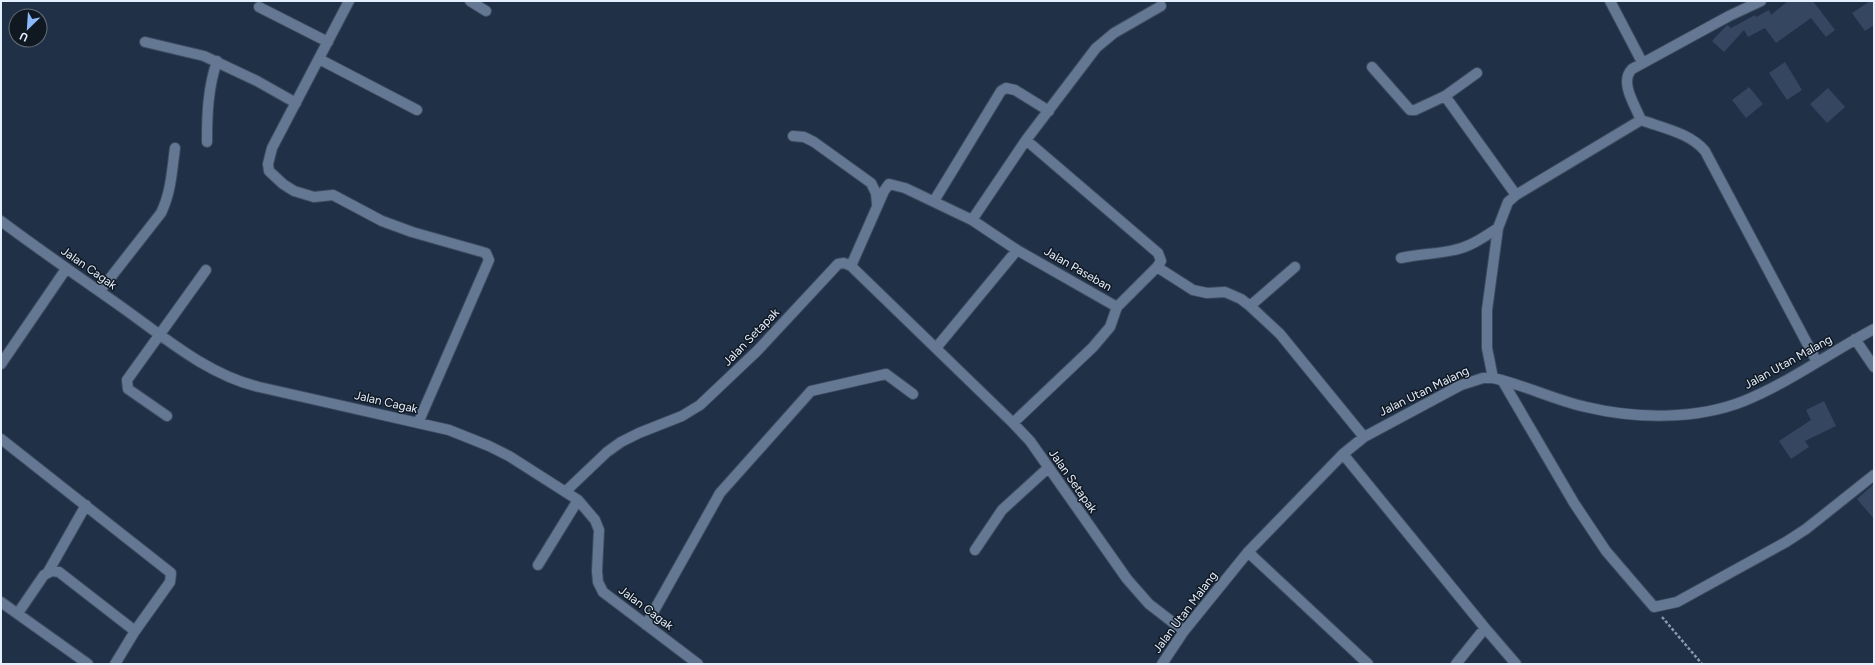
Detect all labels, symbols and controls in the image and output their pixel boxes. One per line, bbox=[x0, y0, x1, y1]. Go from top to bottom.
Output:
north arrow bbox=[8, 8, 48, 48]
text: U bbox=[17, 29, 30, 44]
street label: Jalan Cagak bbox=[59, 244, 120, 292]
street label: Jalan Paseban bbox=[1042, 244, 1115, 294]
street label: Jalan Setapak bbox=[720, 305, 782, 369]
street label: Jalan Utan Malang bbox=[1742, 332, 1834, 392]
street label: Jalan Utan Malang bbox=[1377, 363, 1471, 419]
street label: Jalan Cagak bbox=[353, 388, 419, 416]
street label: Jalan Setapak bbox=[1046, 447, 1100, 516]
street label: Jalan Utan Malang bbox=[1150, 569, 1220, 655]
street label: Jalan Cagak bbox=[616, 583, 676, 633]

